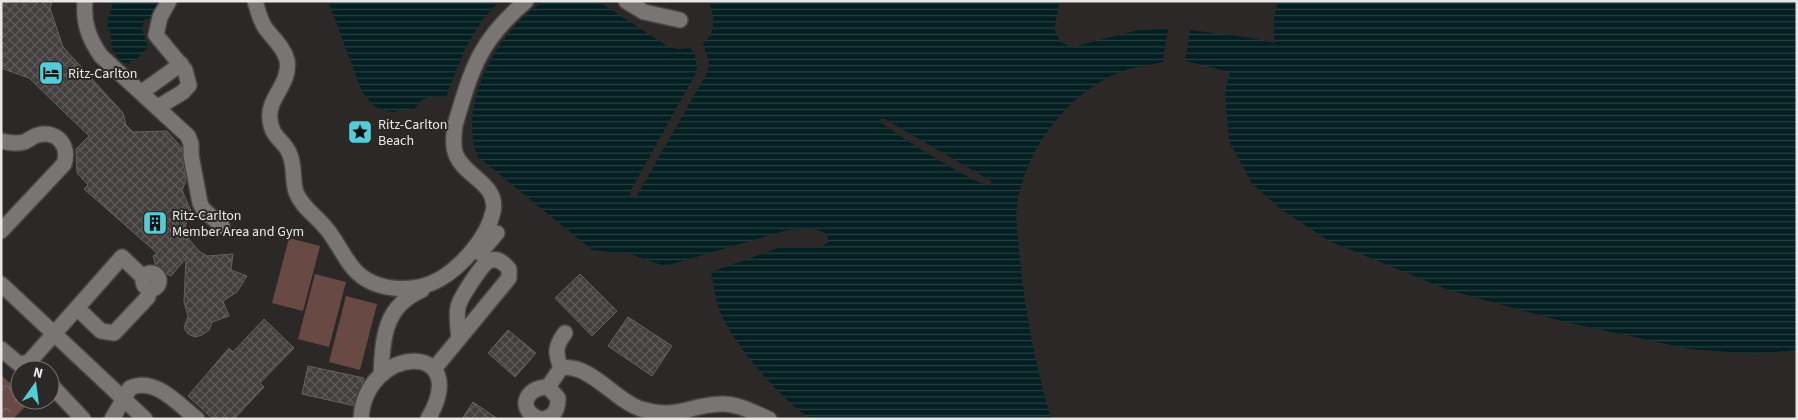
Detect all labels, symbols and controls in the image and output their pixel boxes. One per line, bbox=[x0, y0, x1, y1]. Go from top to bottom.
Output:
hotel icon: Ritz-Carlton bbox=[38, 60, 64, 86]
place label: Ritz-Carlton bbox=[68, 64, 138, 84]
place label: Ritz-Carlton Beach bbox=[378, 115, 448, 151]
place icon: Ritz-Carlton Beach bbox=[347, 119, 373, 145]
place label: Ritz-Carlton Member Area and Gym bbox=[172, 206, 304, 242]
building icon: Ritz-Carlton Member Area and Gym bbox=[142, 210, 168, 236]
north arrow bbox=[10, 360, 60, 410]
text: N bbox=[31, 363, 45, 384]

